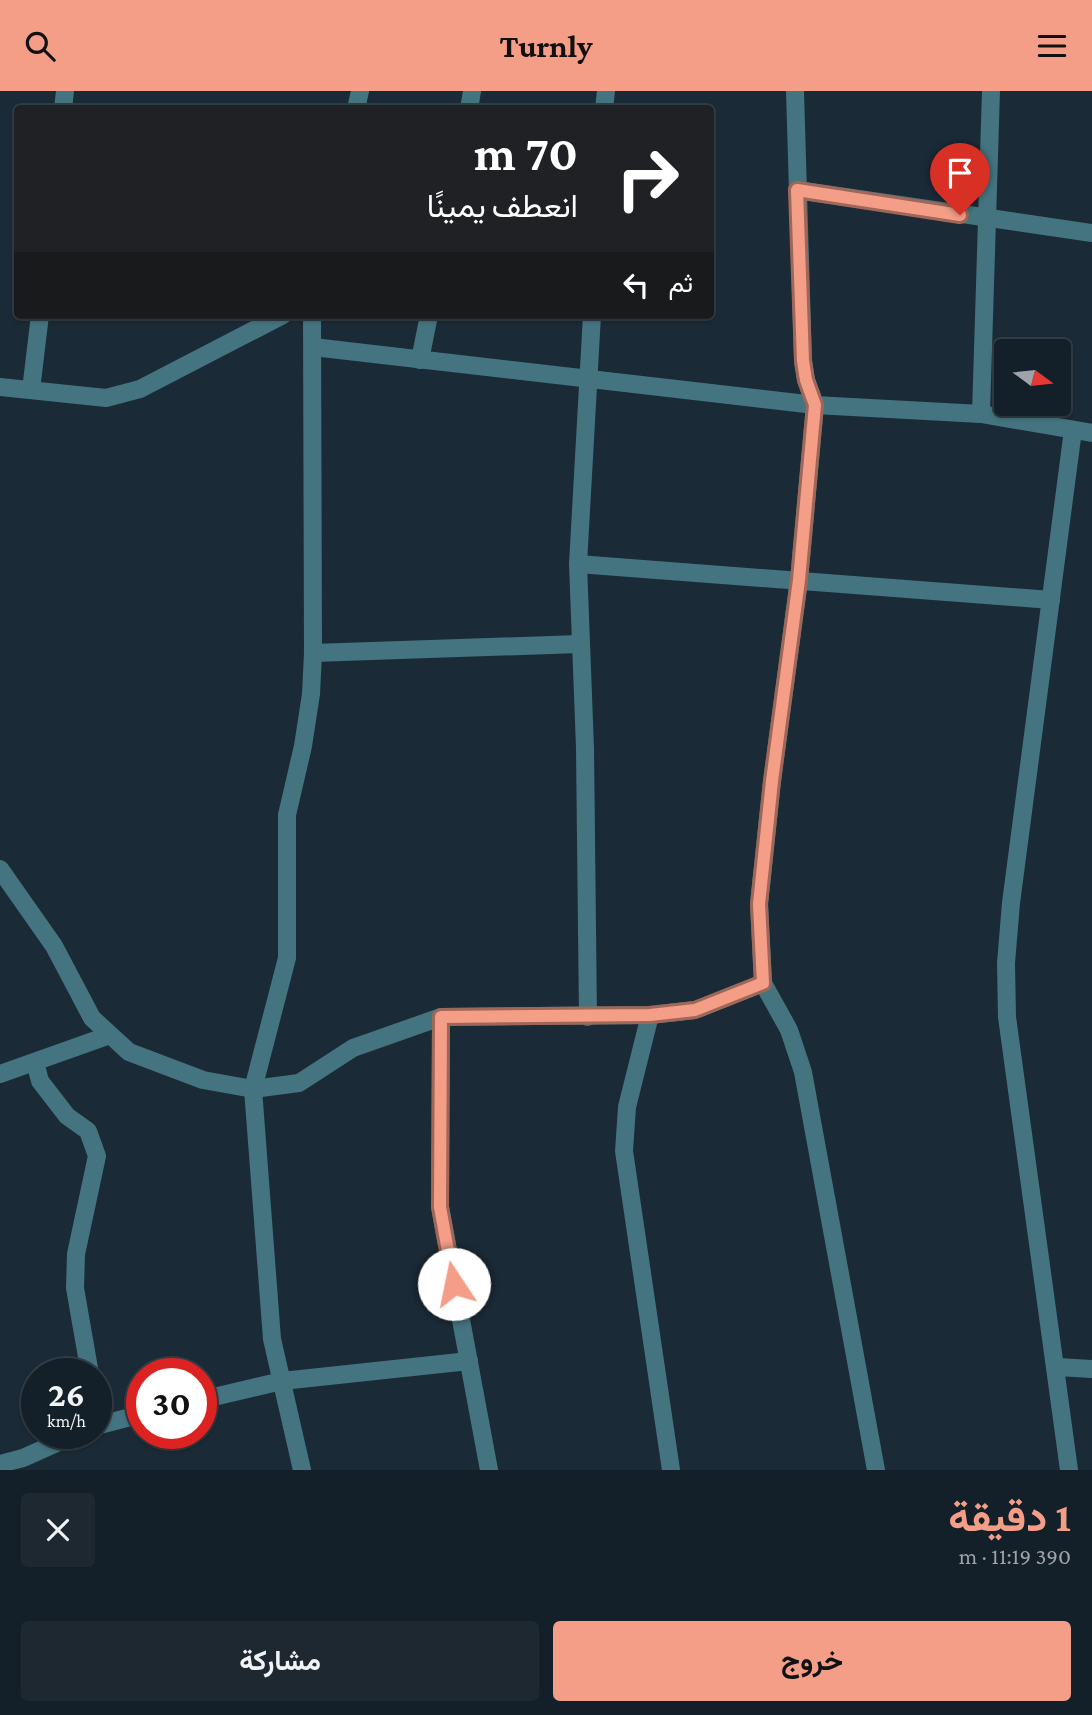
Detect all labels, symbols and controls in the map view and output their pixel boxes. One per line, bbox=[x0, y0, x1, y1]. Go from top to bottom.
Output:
icon: search bbox=[21, 27, 59, 65]
icon: menu bbox=[1033, 27, 1071, 65]
text: Turnly bbox=[499, 28, 593, 64]
text: 70 m bbox=[474, 126, 578, 181]
icon: right bbox=[602, 133, 693, 224]
pin bbox=[930, 143, 990, 215]
icon: arrive bbox=[941, 154, 979, 192]
text: انعطف يمينًا bbox=[427, 188, 578, 224]
icon: left bbox=[617, 266, 655, 304]
text: ثم bbox=[669, 269, 693, 298]
north arrow bbox=[994, 339, 1071, 417]
map controls bbox=[994, 339, 1071, 416]
position arrow bbox=[417, 1247, 491, 1321]
speed limit sign: 30 bbox=[126, 1358, 217, 1449]
text: 26 bbox=[48, 1375, 85, 1414]
text: km/h bbox=[47, 1411, 86, 1431]
button: close bbox=[21, 1493, 95, 1567]
text: 1 دقيقة bbox=[948, 1493, 1071, 1540]
text: 390 m · 11:19 bbox=[959, 1543, 1071, 1569]
button: مشاركة bbox=[21, 1621, 539, 1701]
button: خروج bbox=[553, 1621, 1071, 1701]

